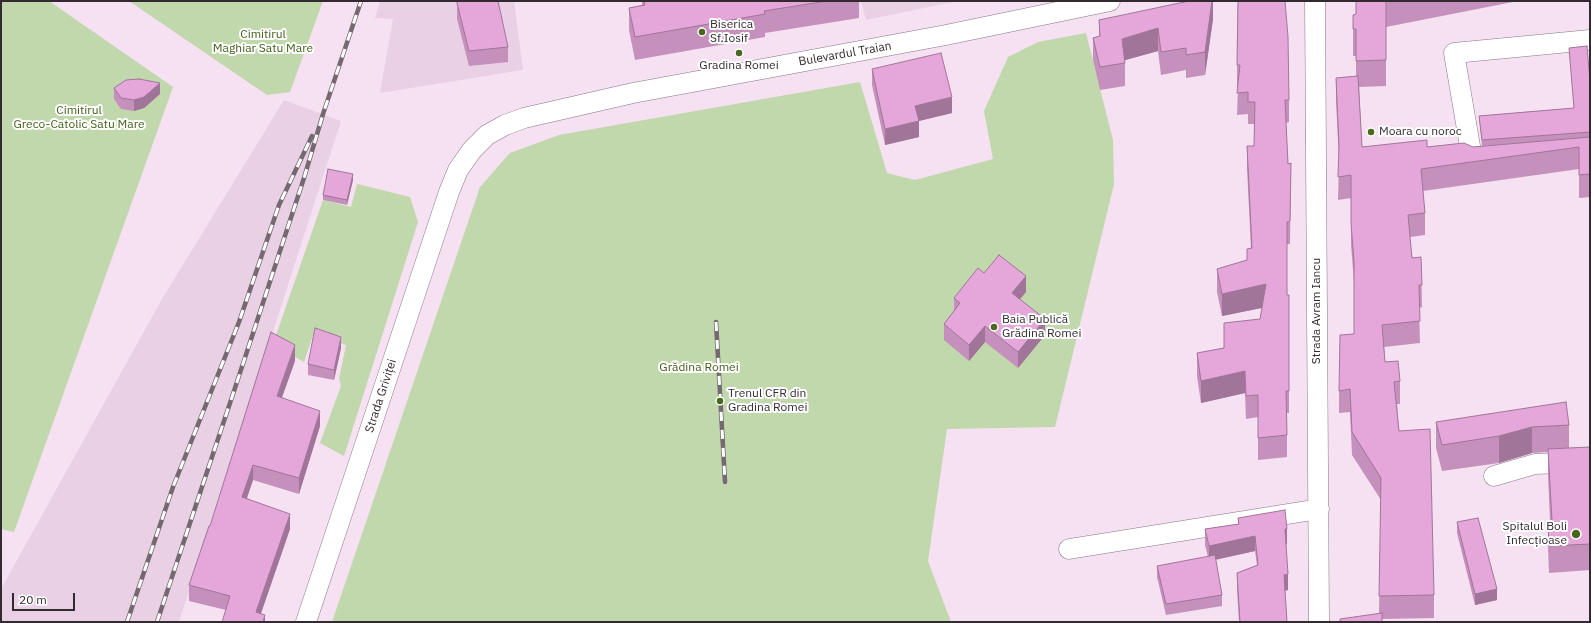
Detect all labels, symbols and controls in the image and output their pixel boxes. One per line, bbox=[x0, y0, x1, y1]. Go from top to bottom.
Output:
place label: Biserica Sf.Iosif bbox=[710, 18, 753, 46]
marker: Biserica Sf.Iosif bbox=[697, 27, 707, 37]
park label: Cimitirul Maghiar Satu Mare bbox=[213, 28, 313, 56]
street label: Bulevardul Traian bbox=[797, 39, 893, 69]
marker: Gradina Romei bbox=[734, 48, 744, 58]
place label: Gradina Romei bbox=[699, 59, 779, 73]
park label: Cimitirul Greco-Catolic Satu Mare bbox=[13, 104, 145, 132]
place label: Moara cu noroc bbox=[1379, 125, 1462, 139]
marker: Moara cu noroc bbox=[1366, 127, 1376, 137]
street label: Strada Avram Iancu bbox=[1310, 258, 1324, 364]
place label: Baia Publică Grădina Romei bbox=[1002, 313, 1081, 341]
marker: Baia Publică Grădina Romei bbox=[989, 322, 999, 332]
street label: Strada Griviței bbox=[362, 357, 400, 435]
park label: Grădina Romei bbox=[659, 361, 739, 375]
place label: Trenul CFR din Gradina Romei bbox=[728, 387, 807, 415]
marker: Trenul CFR din Gradina Romei bbox=[715, 396, 725, 406]
place label: Spitalul Boli Infecțioase bbox=[1502, 520, 1567, 548]
marker: Spitalul Boli Infecțioase bbox=[1570, 528, 1582, 540]
scale bar bbox=[14, 585, 77, 611]
text: 20 m bbox=[19, 592, 47, 607]

